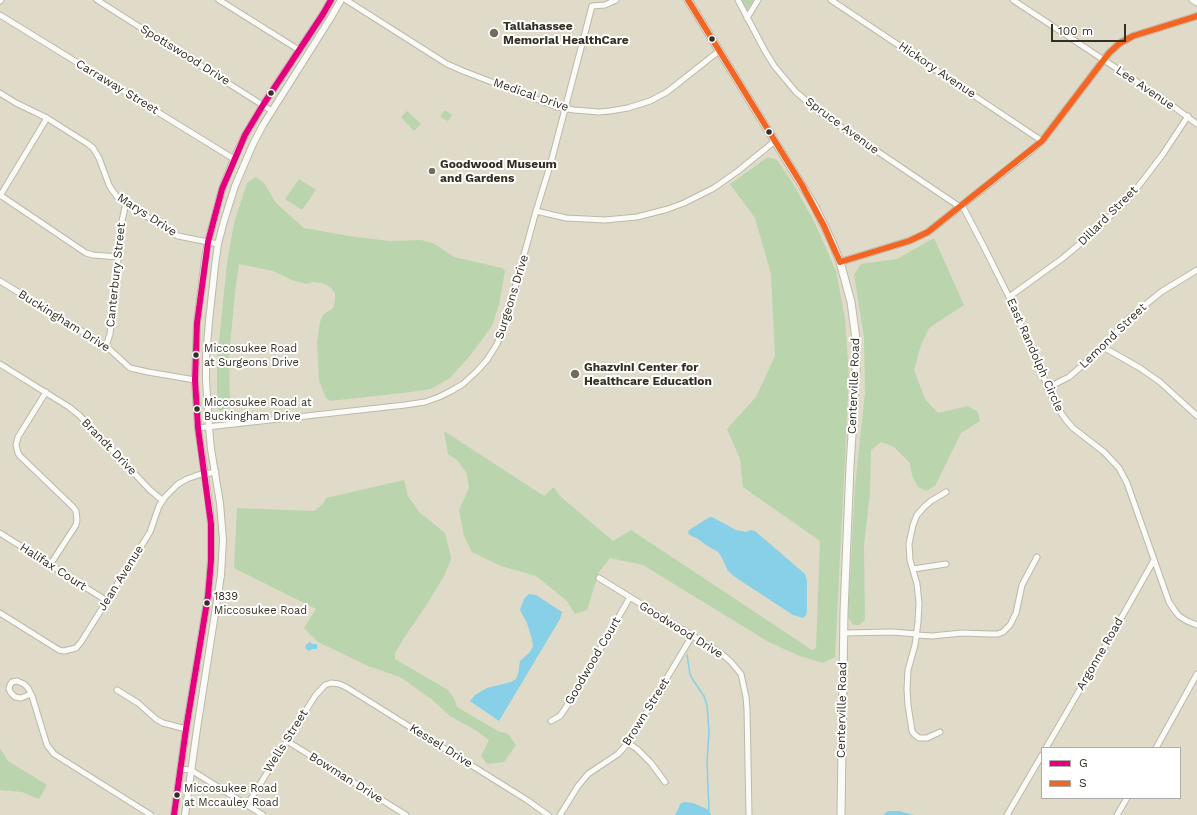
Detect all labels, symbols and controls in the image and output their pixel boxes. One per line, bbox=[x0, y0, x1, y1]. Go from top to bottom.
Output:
scale bar bbox=[1053, 16, 1128, 42]
place label: Tallahassee Memorial HealthCare bbox=[503, 19, 629, 47]
street label: Spottswood Drive bbox=[137, 22, 233, 88]
text: 100 m bbox=[1058, 24, 1093, 38]
marker: Tallahassee Memorial HealthCare bbox=[488, 27, 500, 39]
unlabelled marker bbox=[707, 34, 717, 44]
street label: Hickory Avenue bbox=[896, 39, 978, 101]
street label: Carraway Street bbox=[73, 57, 161, 117]
street label: Lee Avenue bbox=[1113, 63, 1177, 113]
street label: Medical Drive bbox=[491, 75, 571, 115]
unlabelled marker bbox=[266, 88, 276, 98]
street label: Spruce Avenue bbox=[802, 94, 882, 158]
unlabelled marker bbox=[764, 127, 774, 137]
place label: Goodwood Museum and Gardens bbox=[440, 157, 557, 185]
marker: Goodwood Museum and Gardens bbox=[427, 166, 437, 176]
street label: Dillard Street bbox=[1075, 183, 1141, 249]
street label: Marys Drive bbox=[114, 190, 180, 240]
street label: Canterbury Street bbox=[103, 222, 129, 328]
street label: Surgeons Drive bbox=[492, 253, 532, 341]
street label: Buckingham Drive bbox=[16, 287, 112, 355]
street label: East Randolph Circle bbox=[1003, 296, 1067, 414]
street label: Lemond Street bbox=[1076, 300, 1150, 372]
street label: Centerville Road bbox=[845, 338, 863, 434]
place label: Miccosukee Road at Surgeons Drive bbox=[204, 342, 299, 368]
marker: Miccosukee Road at Surgeons Drive bbox=[191, 350, 201, 360]
place label: Ghazvini Center for Healthcare Education bbox=[584, 360, 712, 388]
marker: Ghazvini Center for Healthcare Education bbox=[569, 368, 581, 380]
place label: Miccosukee Road at Buckingham Drive bbox=[204, 396, 312, 422]
marker: Miccosukee Road at Buckingham Drive bbox=[192, 404, 202, 414]
street label: Brandt Drive bbox=[78, 416, 140, 478]
street label: Halifax Court bbox=[17, 540, 89, 594]
street label: Jean Avenue bbox=[95, 543, 147, 613]
place label: 1839 Miccosukee Road bbox=[214, 590, 307, 616]
marker: 1839 Miccosukee Road bbox=[202, 598, 212, 608]
street label: Goodwood Drive bbox=[636, 598, 726, 662]
street label: Goodwood Court bbox=[562, 615, 624, 707]
street label: Argonne Road bbox=[1073, 615, 1127, 693]
street label: Centerville Road bbox=[834, 662, 850, 758]
street label: Brown Street bbox=[619, 675, 673, 749]
street label: Wells Street bbox=[261, 707, 311, 775]
street label: Kessel Drive bbox=[407, 721, 475, 771]
legend bbox=[1041, 747, 1181, 799]
street label: Bowman Drive bbox=[306, 750, 386, 806]
text: G bbox=[1079, 756, 1088, 770]
text: S bbox=[1079, 776, 1087, 790]
place label: Miccosukee Road at Mccauley Road bbox=[184, 782, 279, 808]
marker: Miccosukee Road at Mccauley Road bbox=[172, 790, 182, 800]

